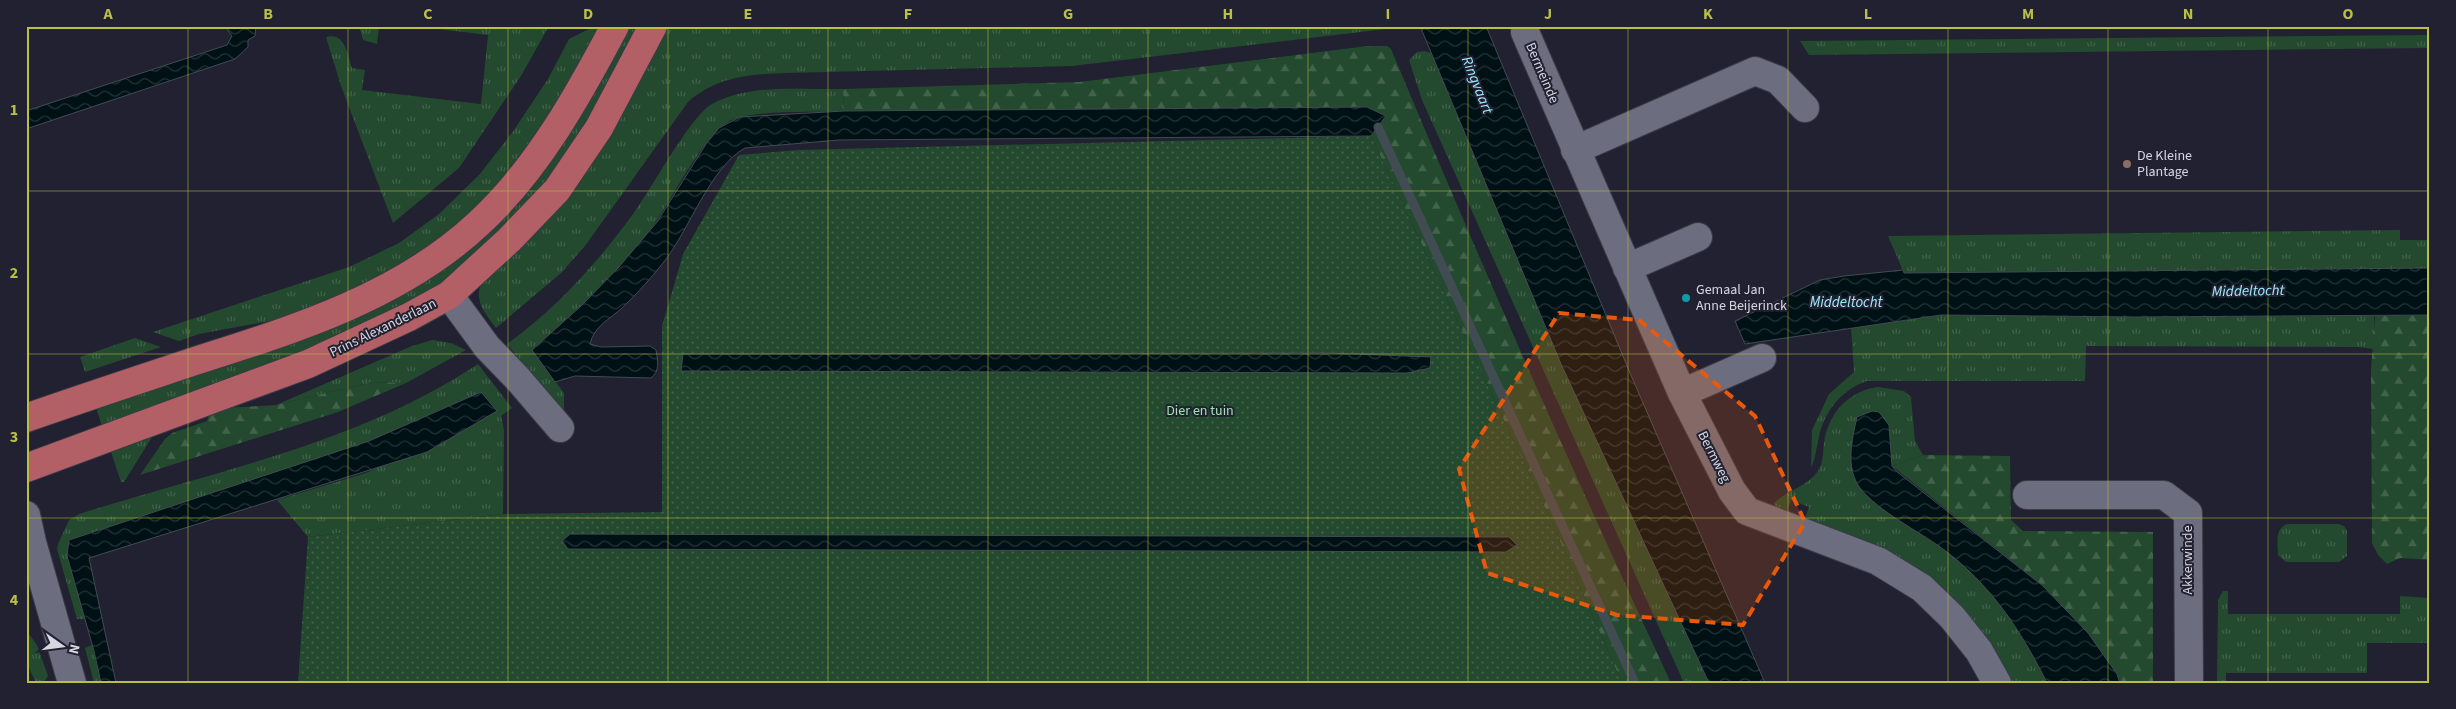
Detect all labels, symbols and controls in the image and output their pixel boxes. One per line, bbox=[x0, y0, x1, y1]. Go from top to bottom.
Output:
text: A bbox=[102, 3, 113, 25]
text: B bbox=[263, 3, 273, 25]
text: C bbox=[423, 3, 433, 25]
text: D bbox=[583, 3, 593, 25]
text: E bbox=[744, 3, 752, 25]
text: F bbox=[904, 3, 912, 25]
text: G bbox=[1063, 3, 1073, 25]
text: H bbox=[1223, 3, 1233, 25]
text: I bbox=[1386, 3, 1390, 25]
text: J bbox=[1544, 3, 1552, 25]
text: K bbox=[1703, 3, 1713, 25]
text: L bbox=[1864, 3, 1872, 25]
text: M bbox=[2022, 3, 2034, 25]
text: N bbox=[2183, 3, 2193, 25]
text: O bbox=[2343, 3, 2354, 25]
street label: Bermeinde bbox=[1520, 39, 1564, 107]
water label: Ringvaart bbox=[1456, 53, 1498, 118]
text: 1 bbox=[10, 99, 18, 121]
place label: De Kleine Plantage bbox=[2137, 146, 2192, 182]
marker: De Kleine Plantage bbox=[2121, 158, 2133, 170]
text: 2 bbox=[10, 262, 18, 284]
place label: Gemaal Jan Anne Beijerinck bbox=[1696, 280, 1787, 316]
water label: Middeltocht bbox=[2211, 280, 2286, 302]
marker: Gemaal Jan Anne Beijerinck bbox=[1680, 292, 1692, 304]
water label: Middeltocht bbox=[1810, 292, 1884, 313]
street label: Prins Alexanderlaan bbox=[326, 294, 440, 362]
park label: Dier en tuin bbox=[1166, 401, 1234, 421]
text: 3 bbox=[10, 426, 18, 448]
street label: Bermweg bbox=[1692, 428, 1736, 486]
street label: Akkerwinde bbox=[2178, 525, 2198, 595]
text: 4 bbox=[10, 589, 19, 611]
north arrow bbox=[38, 622, 88, 672]
text: N bbox=[63, 642, 84, 656]

